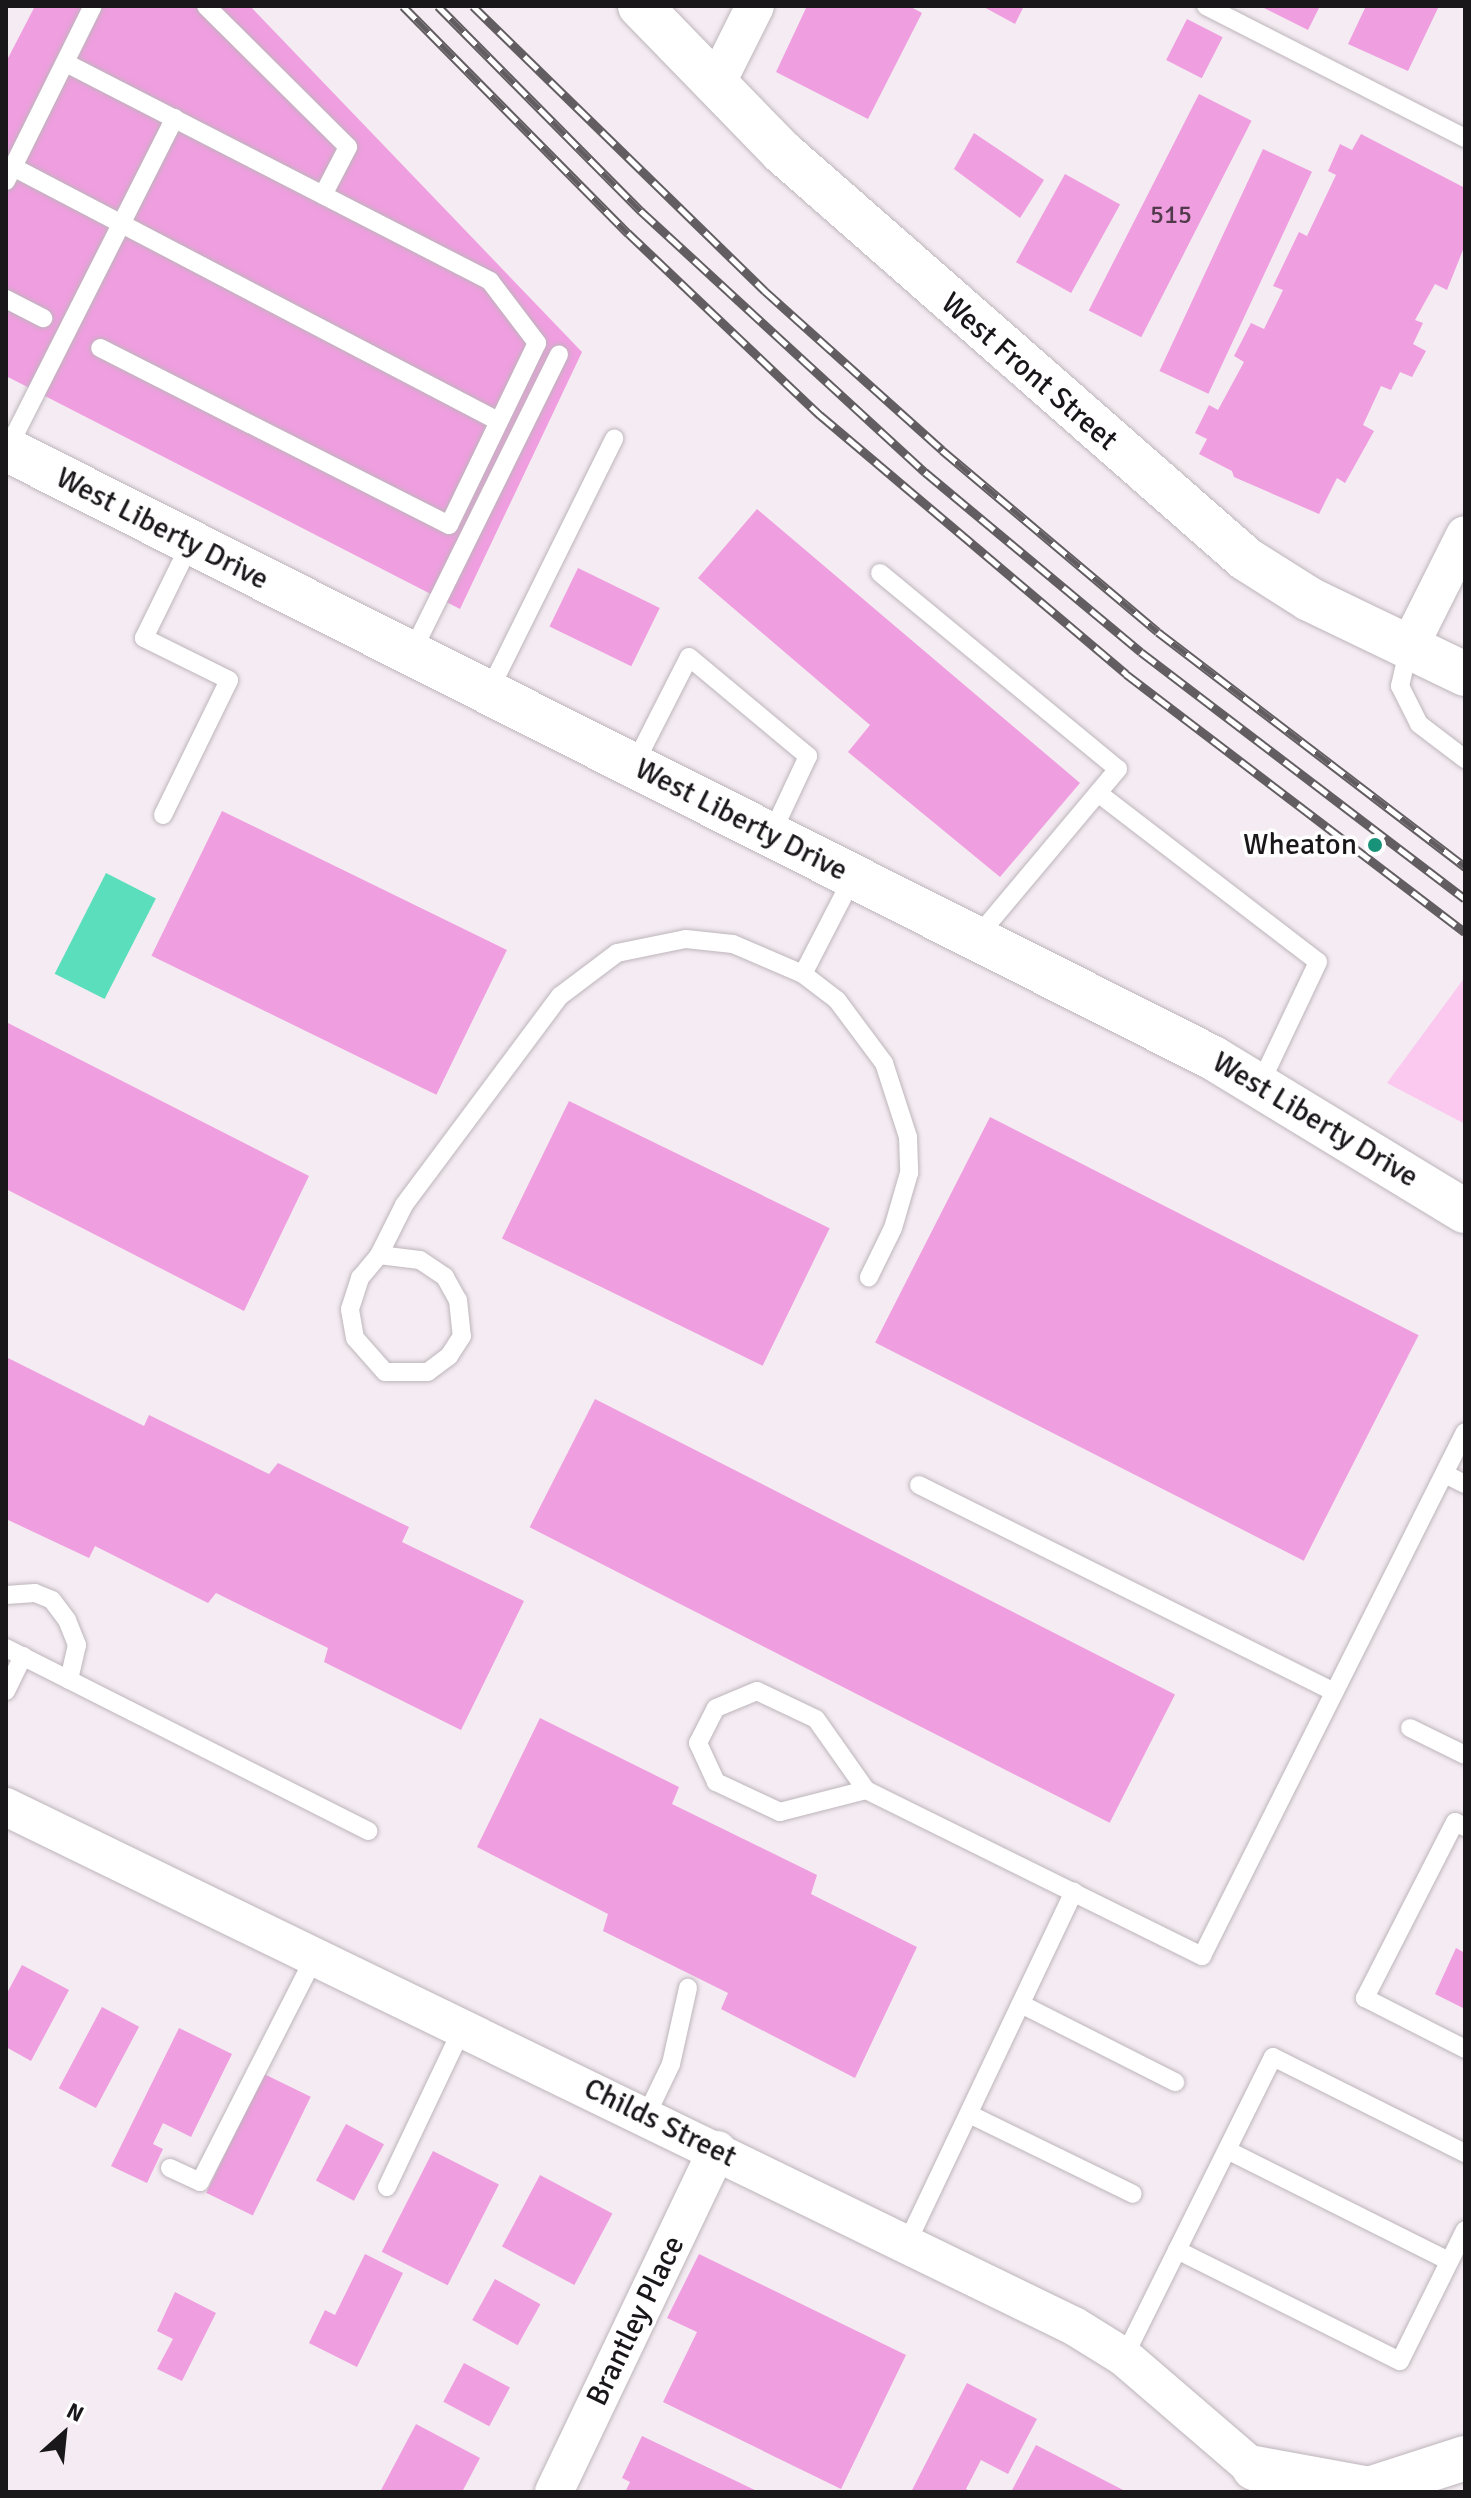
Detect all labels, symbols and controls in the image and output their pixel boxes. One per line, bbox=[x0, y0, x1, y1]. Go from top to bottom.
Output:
house number: 515 bbox=[1150, 200, 1192, 232]
street label: West Front Street bbox=[933, 286, 1125, 458]
street label: West Liberty Drive bbox=[50, 460, 274, 598]
street label: West Liberty Drive bbox=[629, 751, 853, 889]
place label: Wheaton bbox=[1243, 827, 1357, 863]
marker: Wheaton bbox=[1364, 834, 1386, 856]
street label: West Liberty Drive bbox=[1206, 1044, 1424, 1196]
street label: Childs Street bbox=[578, 2071, 742, 2175]
street label: Brantley Place bbox=[579, 2230, 693, 2412]
north arrow bbox=[24, 2394, 104, 2474]
text: N bbox=[62, 2397, 88, 2428]

